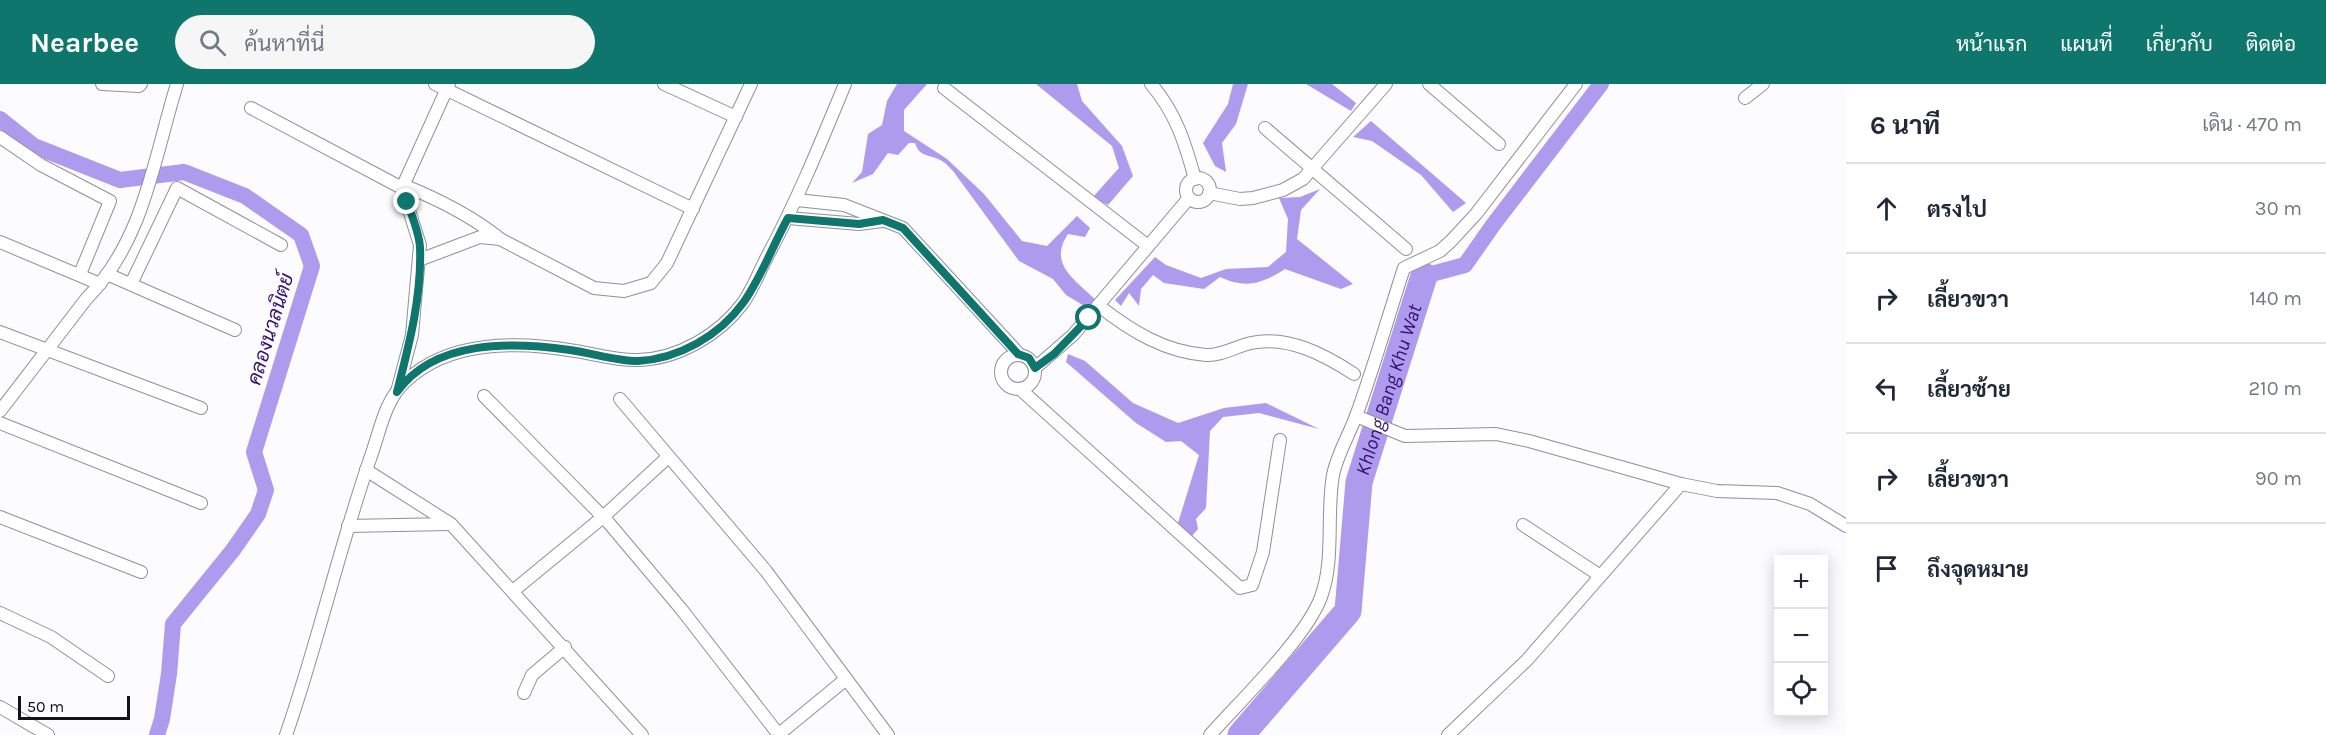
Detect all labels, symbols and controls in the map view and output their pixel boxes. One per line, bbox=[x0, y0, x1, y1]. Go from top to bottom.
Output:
search box bbox=[175, 15, 595, 69]
text: Nearbee bbox=[30, 26, 139, 59]
icon: search bbox=[196, 26, 229, 59]
text: ค้นหาที่นี่ bbox=[244, 31, 325, 57]
text: หน้าแรก bbox=[1956, 32, 2027, 56]
text: แผนที่ bbox=[2060, 32, 2113, 56]
text: เกี่ยวกับ bbox=[2146, 32, 2213, 56]
text: ติดต่อ bbox=[2246, 32, 2296, 56]
text: 6 นาที bbox=[1870, 110, 1940, 141]
text: เดิน · 470 m bbox=[2202, 113, 2302, 136]
route end bbox=[393, 188, 419, 214]
icon: ahead bbox=[1870, 192, 1903, 225]
text: ตรงไป bbox=[1927, 197, 1987, 223]
text: 30 m bbox=[2255, 197, 2302, 220]
water label: คลองนวลนิตย์ bbox=[240, 267, 299, 388]
icon: right bbox=[1870, 282, 1903, 315]
text: เลี้ยวขวา bbox=[1927, 287, 2009, 313]
text: 140 m bbox=[2249, 287, 2302, 310]
water label: Khlong Bang Khu Wat bbox=[1351, 301, 1426, 478]
route start bbox=[1075, 304, 1101, 330]
icon: left bbox=[1870, 372, 1903, 405]
text: เลี้ยวซ้าย bbox=[1927, 377, 2011, 403]
text: 210 m bbox=[2248, 377, 2302, 400]
icon: right bbox=[1870, 462, 1903, 495]
text: เลี้ยวขวา bbox=[1927, 467, 2009, 493]
text: 90 m bbox=[2255, 467, 2302, 490]
icon: arrive bbox=[1870, 552, 1903, 585]
map controls bbox=[1774, 555, 1828, 717]
button: + bbox=[1774, 555, 1828, 609]
text: ถึงจุดหมาย bbox=[1927, 557, 2029, 583]
button: − bbox=[1774, 609, 1828, 663]
button: locate bbox=[1774, 663, 1828, 717]
scale bar bbox=[18, 693, 130, 720]
text: 50 m bbox=[27, 697, 64, 716]

